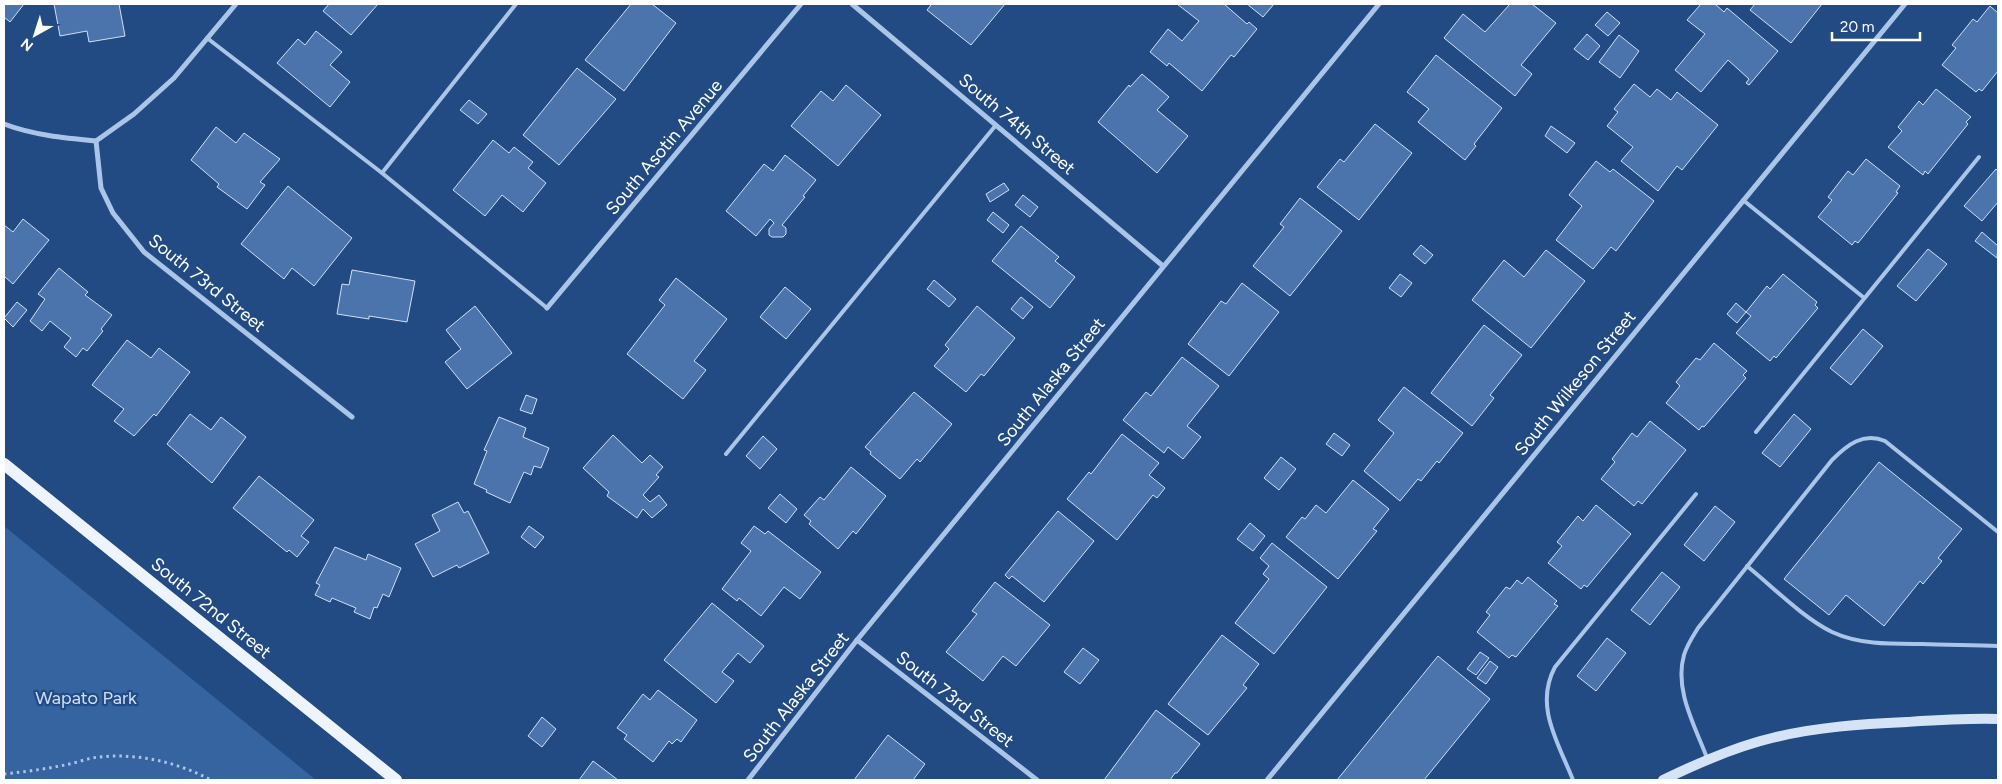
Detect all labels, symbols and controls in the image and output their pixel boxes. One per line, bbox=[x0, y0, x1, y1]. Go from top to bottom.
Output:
north arrow bbox=[10, 10, 60, 60]
scale bar bbox=[1832, 10, 1920, 42]
text: 20 m bbox=[1840, 18, 1874, 36]
text: N bbox=[18, 35, 37, 55]
street label: South 74th Street bbox=[954, 69, 1080, 179]
street label: South Asotin Avenue bbox=[601, 75, 727, 219]
street label: South 73rd Street bbox=[144, 229, 270, 337]
street label: South Wilkeson Street bbox=[1510, 306, 1640, 460]
street label: South Alaska Street bbox=[992, 313, 1110, 451]
street label: South 72nd Street bbox=[147, 553, 276, 663]
street label: South Alaska Street bbox=[738, 627, 854, 766]
street label: South 73rd Street bbox=[892, 646, 1019, 752]
park label: Wapato Park bbox=[35, 687, 137, 709]

